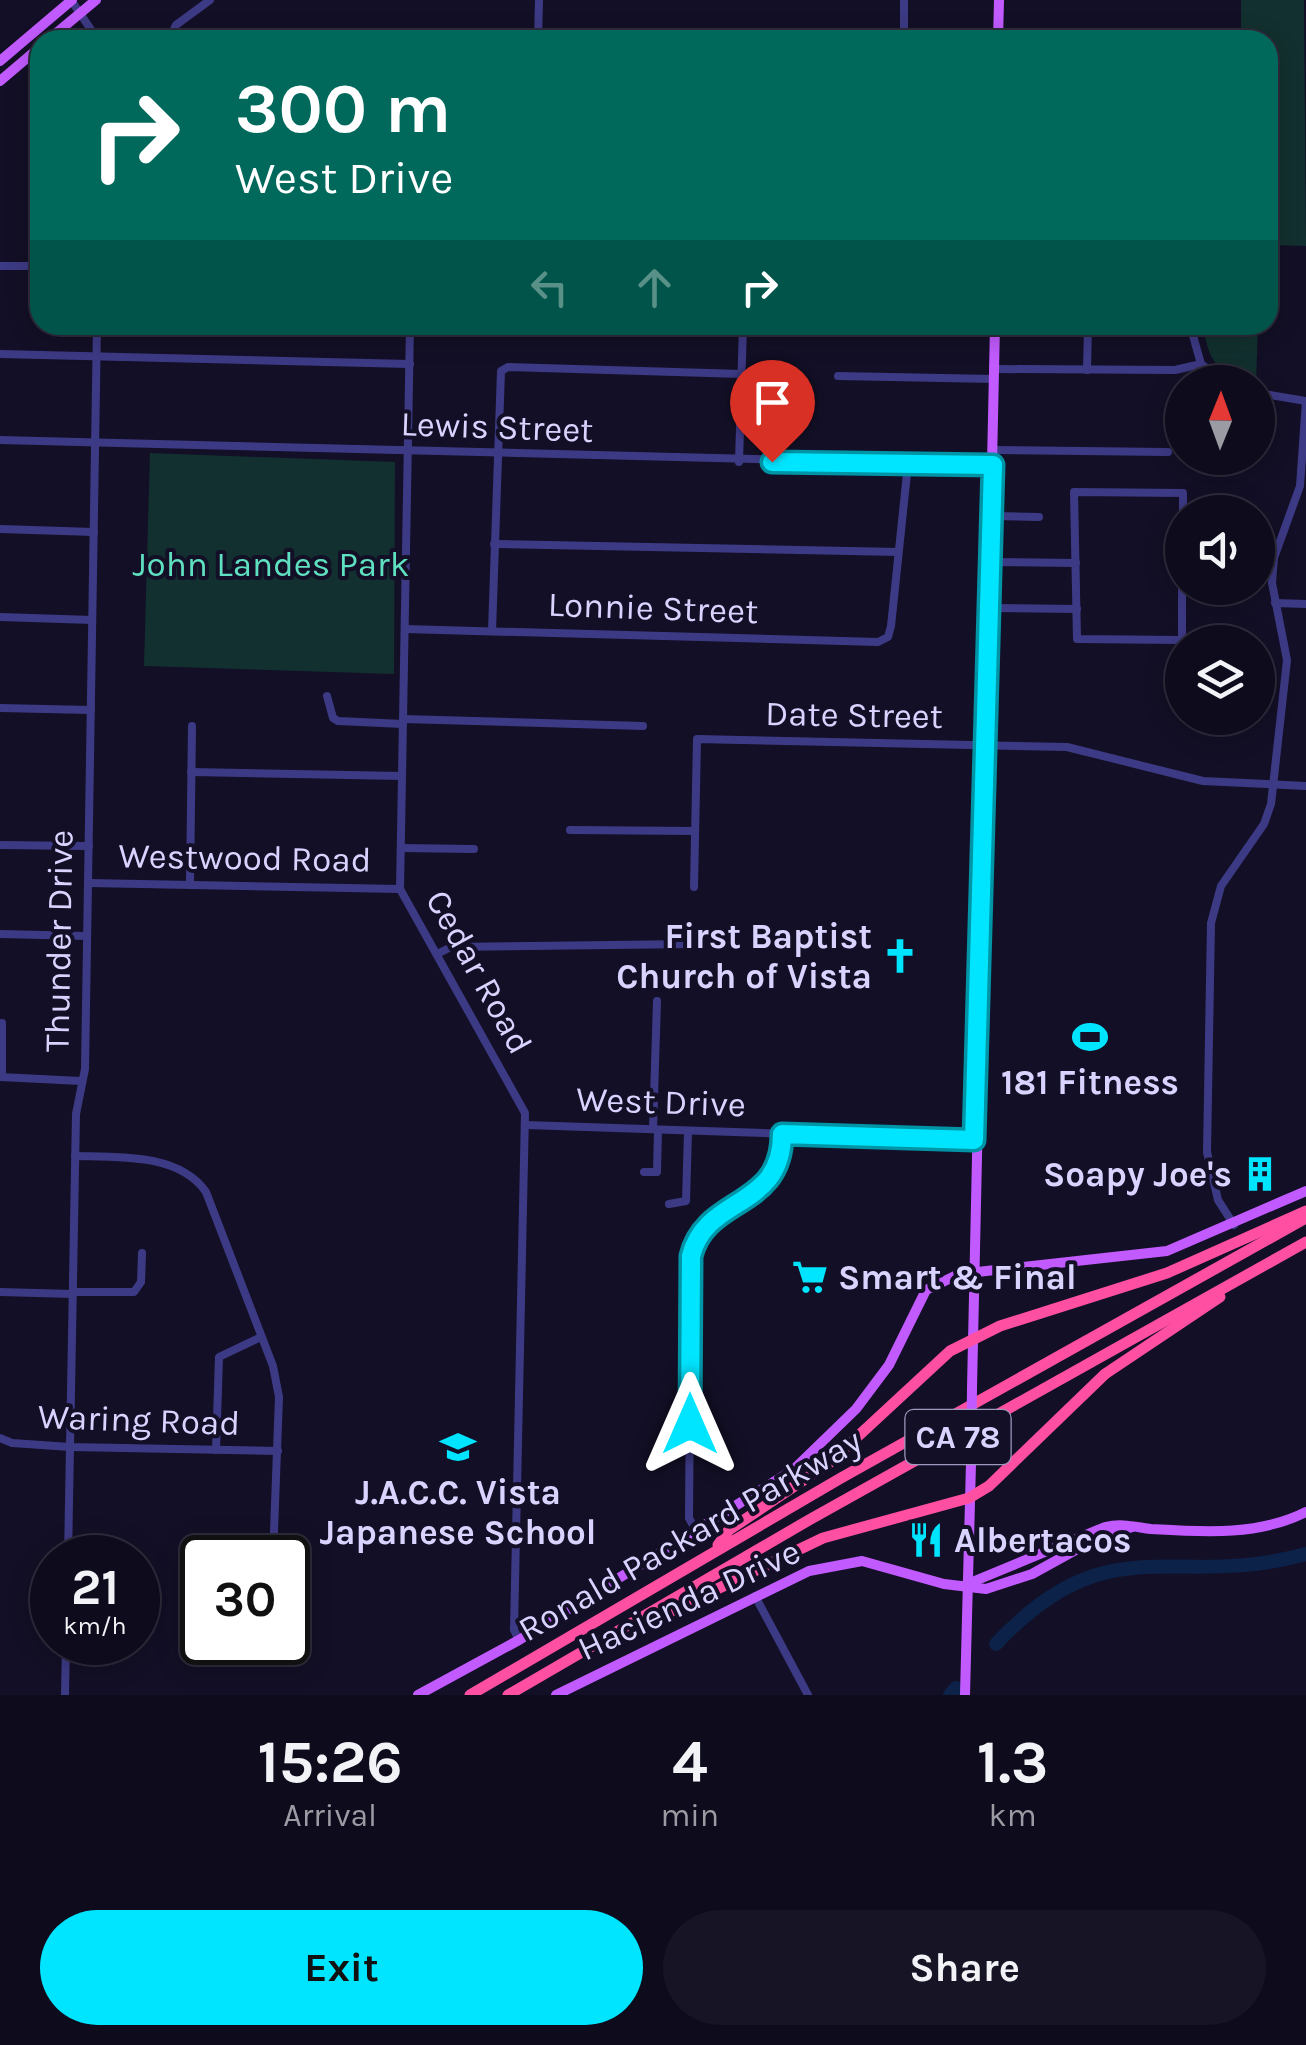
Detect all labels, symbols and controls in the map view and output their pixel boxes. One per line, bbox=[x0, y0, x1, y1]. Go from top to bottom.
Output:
text: 300 m bbox=[235, 68, 451, 150]
icon: right bbox=[70, 70, 200, 200]
text: West Drive bbox=[235, 152, 453, 204]
icon: left bbox=[522, 260, 577, 315]
icon: ahead bbox=[627, 260, 682, 315]
icon: right bbox=[732, 260, 787, 315]
pin bbox=[730, 360, 815, 463]
north arrow bbox=[1165, 365, 1275, 475]
map controls bbox=[1165, 365, 1275, 735]
icon: arrive bbox=[745, 375, 800, 430]
street label: Lewis Street bbox=[400, 403, 594, 451]
button: sound bbox=[1165, 495, 1275, 605]
park label: John Landes Park bbox=[133, 544, 410, 585]
street label: Lonnie Street bbox=[547, 584, 759, 632]
button: layers bbox=[1165, 625, 1275, 735]
street label: Date Street bbox=[765, 693, 943, 737]
street label: Thunder Drive bbox=[37, 829, 81, 1053]
street label: Westwood Road bbox=[118, 835, 372, 881]
street label: Cedar Road bbox=[417, 883, 541, 1061]
place label: First Baptist Church of Vista bbox=[616, 916, 872, 997]
church icon: First Baptist Church of Vista bbox=[881, 937, 919, 975]
sports icon: 181 Fitness bbox=[1071, 1018, 1109, 1056]
place label: 181 Fitness bbox=[1001, 1062, 1179, 1103]
street label: West Drive bbox=[575, 1079, 747, 1125]
place label: Soapy Joe's bbox=[1043, 1154, 1232, 1196]
building icon: Soapy Joe's bbox=[1241, 1155, 1279, 1193]
place label: Smart & Final bbox=[838, 1257, 1077, 1298]
supermarket icon: Smart & Final bbox=[791, 1258, 829, 1296]
position arrow bbox=[638, 1372, 742, 1476]
street label: Waring Road bbox=[37, 1396, 241, 1444]
road number: CA 78 bbox=[906, 1410, 1010, 1464]
street label: Ronald Packard Parkway bbox=[511, 1420, 869, 1650]
school or university icon: J.A.C.C. Vista Japanese School bbox=[439, 1428, 477, 1466]
place label: J.A.C.C. Vista Japanese School bbox=[320, 1472, 596, 1553]
place label: Albertacos bbox=[954, 1520, 1131, 1561]
restaurant icon: Albertacos bbox=[907, 1521, 945, 1559]
street label: Hacienda Drive bbox=[571, 1531, 807, 1669]
speed limit sign: 30 bbox=[180, 1535, 310, 1665]
text: 21 bbox=[71, 1558, 119, 1617]
text: km/h bbox=[63, 1611, 127, 1640]
text: 15:26 bbox=[258, 1727, 403, 1797]
text: 4 bbox=[672, 1727, 708, 1797]
text: 1.3 bbox=[977, 1727, 1048, 1797]
text: Arrival bbox=[283, 1797, 377, 1834]
text: min bbox=[660, 1797, 719, 1834]
text: km bbox=[989, 1797, 1037, 1834]
button: Exit bbox=[40, 1910, 643, 2025]
button: Share bbox=[663, 1910, 1266, 2025]

